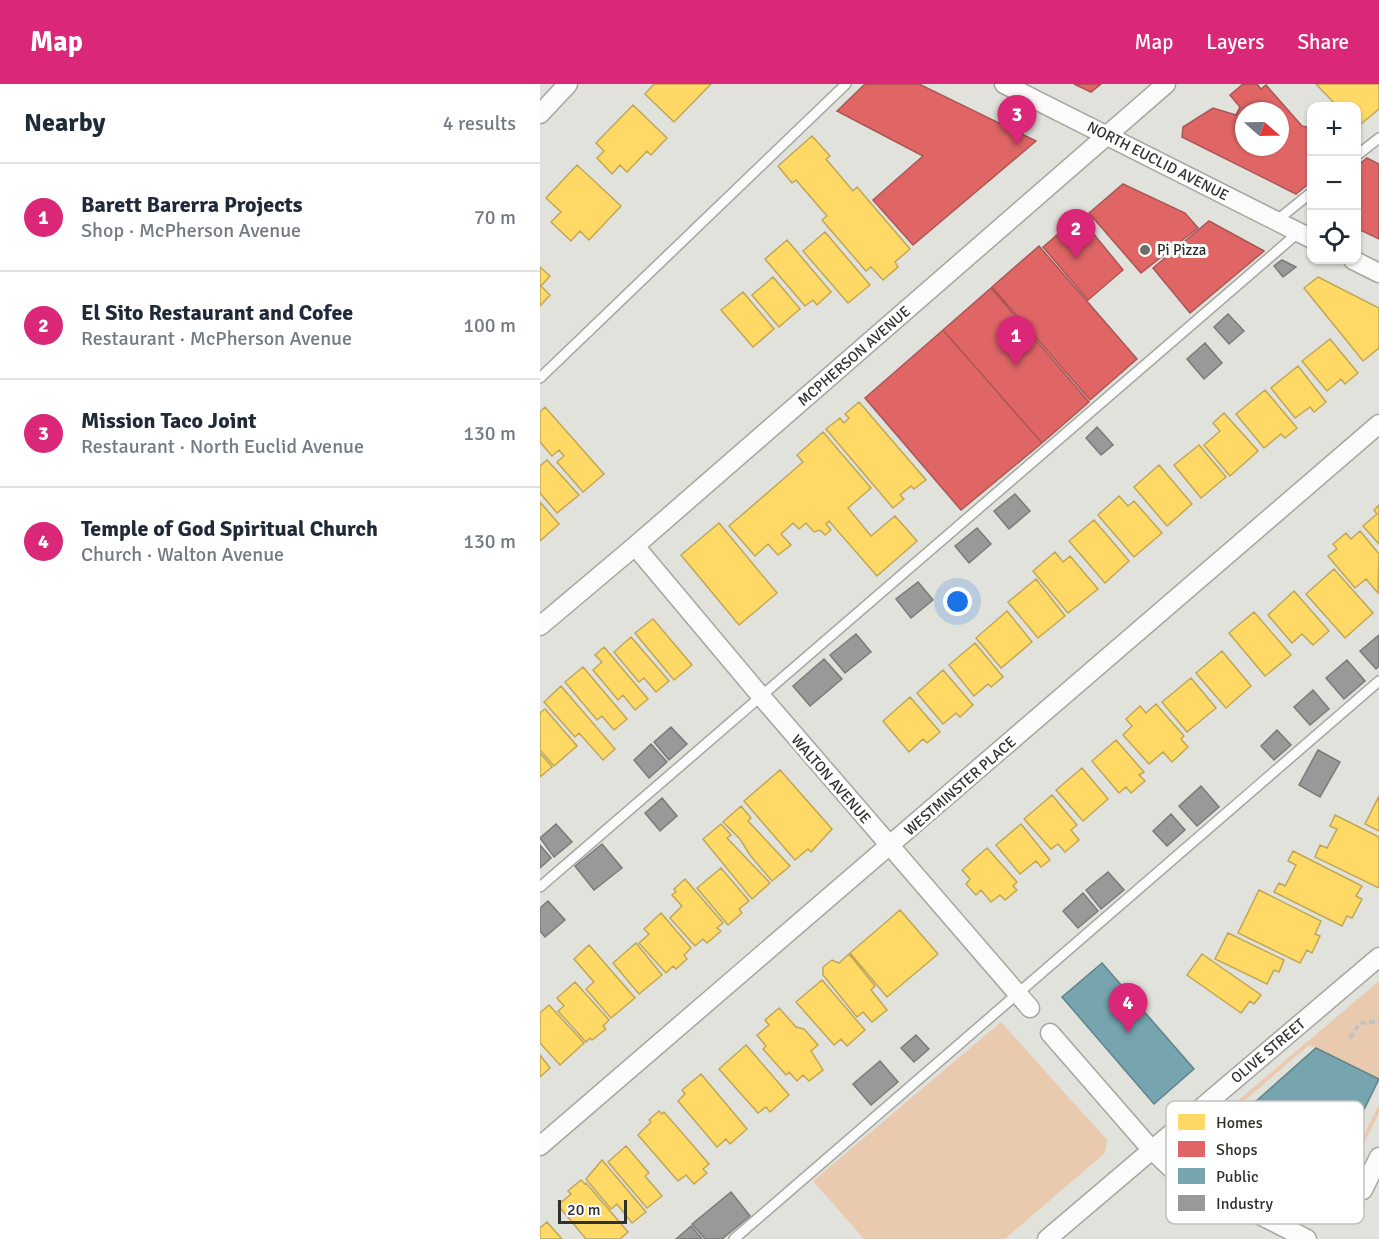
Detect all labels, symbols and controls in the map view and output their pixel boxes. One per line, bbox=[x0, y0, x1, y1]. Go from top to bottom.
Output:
text: Map bbox=[30, 25, 83, 59]
text: Map bbox=[1135, 29, 1173, 55]
text: Layers bbox=[1206, 29, 1264, 55]
text: Share bbox=[1297, 29, 1349, 55]
pin: 3 bbox=[998, 95, 1036, 145]
north arrow bbox=[1235, 102, 1289, 156]
map controls bbox=[1307, 102, 1361, 264]
button: + bbox=[1307, 102, 1361, 156]
text: Nearby bbox=[24, 107, 105, 139]
text: 4 results bbox=[443, 111, 516, 136]
street label: NORTH EUCLID AVENUE bbox=[1084, 117, 1232, 205]
button: − bbox=[1307, 156, 1361, 210]
text: Barett Barerra Projects bbox=[81, 191, 303, 218]
text: 1 bbox=[38, 205, 49, 230]
text: 70 m bbox=[474, 205, 516, 230]
pin: 2 bbox=[1056, 210, 1096, 259]
button: locate bbox=[1307, 210, 1361, 264]
text: Shop · McPherson Avenue bbox=[81, 218, 301, 243]
place label: Pi Pizza bbox=[1157, 241, 1206, 259]
marker: Pi Pizza bbox=[1138, 243, 1152, 257]
text: El Sito Restaurant and Cofee bbox=[81, 299, 353, 326]
street label: MCPHERSON AVENUE bbox=[794, 302, 914, 410]
text: 2 bbox=[38, 313, 49, 338]
text: 100 m bbox=[463, 313, 516, 338]
pin: 1 bbox=[996, 316, 1036, 366]
text: Restaurant · McPherson Avenue bbox=[81, 326, 352, 351]
text: Mission Taco Joint bbox=[81, 407, 257, 434]
text: 3 bbox=[38, 421, 49, 446]
text: 130 m bbox=[463, 421, 516, 446]
text: Restaurant · North Euclid Avenue bbox=[81, 434, 364, 459]
text: Temple of God Spiritual Church bbox=[81, 515, 378, 542]
text: 4 bbox=[38, 529, 49, 554]
text: 130 m bbox=[463, 529, 516, 554]
text: Church · Walton Avenue bbox=[81, 542, 284, 567]
your location bbox=[943, 587, 972, 616]
street label: WALTON AVENUE bbox=[787, 731, 875, 827]
street label: WESTMINSTER PLACE bbox=[901, 733, 1019, 839]
pin: 4 bbox=[1108, 984, 1148, 1033]
street label: OLIVE STREET bbox=[1227, 1014, 1309, 1087]
legend bbox=[1166, 1101, 1364, 1224]
text: Homes bbox=[1216, 1113, 1263, 1133]
text: Shops bbox=[1216, 1140, 1257, 1160]
text: Public bbox=[1216, 1167, 1259, 1187]
text: Industry bbox=[1216, 1194, 1274, 1214]
scale bar bbox=[558, 1197, 627, 1224]
text: 20 m bbox=[567, 1200, 601, 1220]

